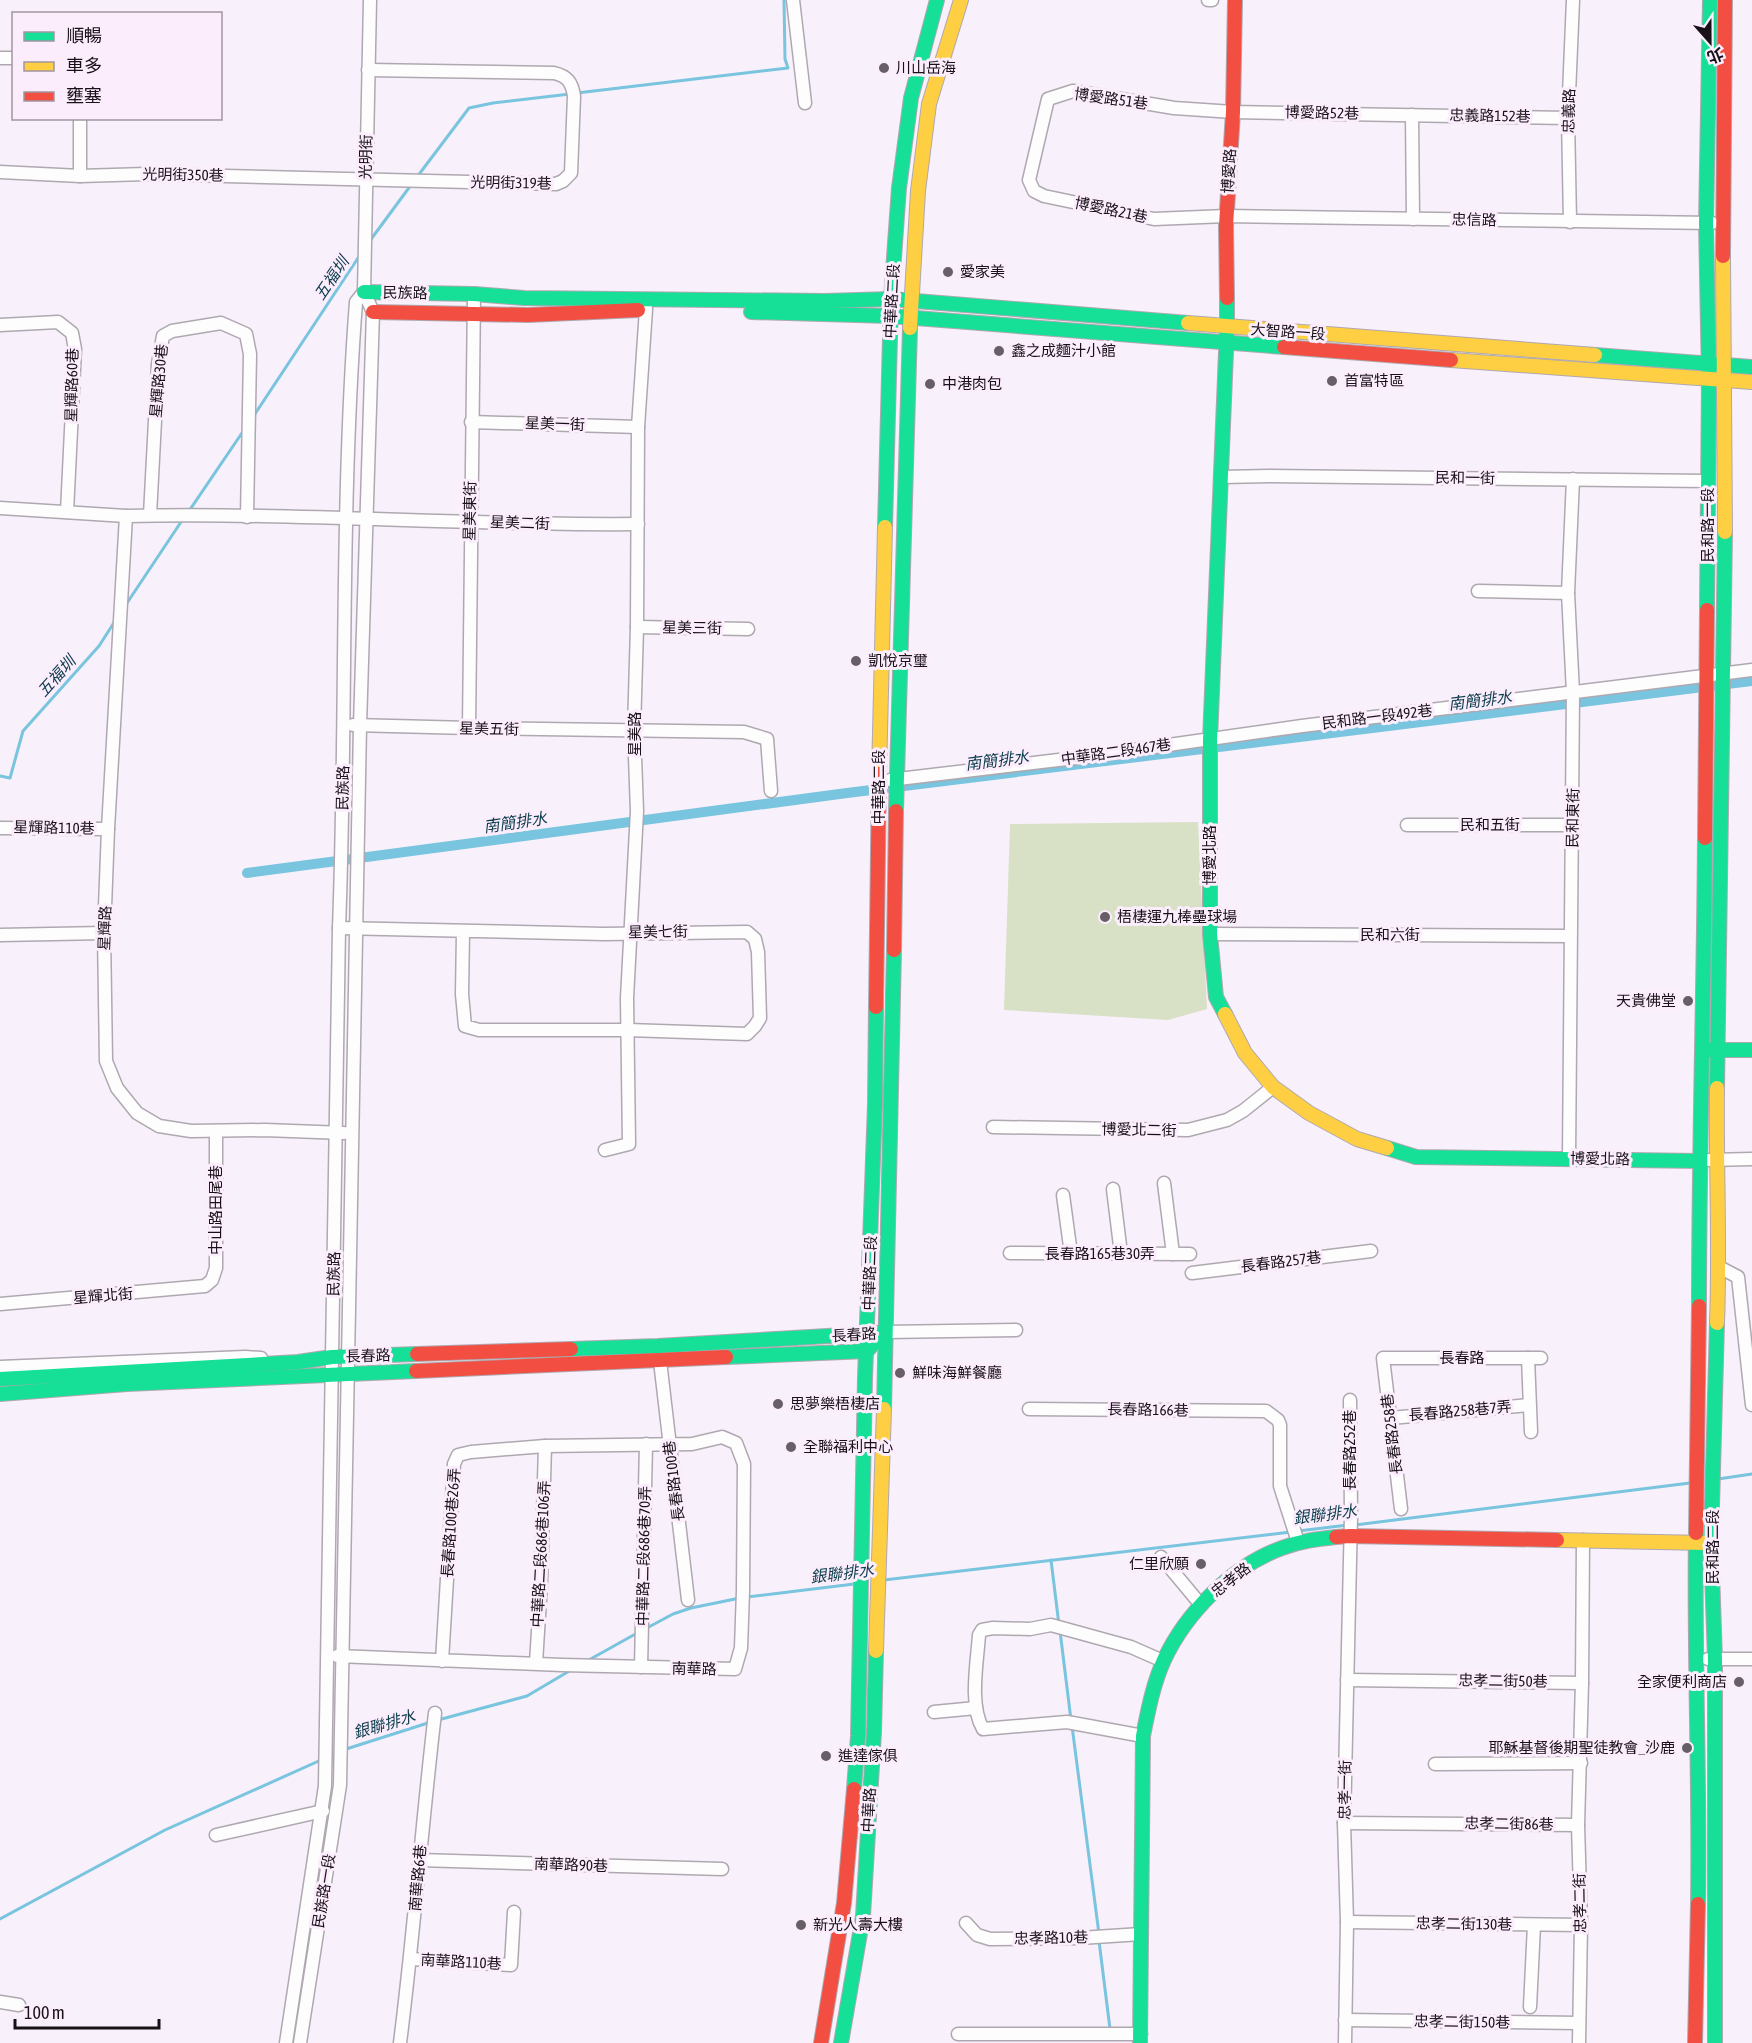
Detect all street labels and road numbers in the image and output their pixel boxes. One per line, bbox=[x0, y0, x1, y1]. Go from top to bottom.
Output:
street label: 博愛路51巷 bbox=[1073, 85, 1149, 112]
street label: 忠義路 bbox=[1560, 88, 1577, 134]
street label: 博愛路52巷 bbox=[1285, 103, 1359, 122]
street label: 忠義路152巷 bbox=[1449, 106, 1531, 125]
street label: 光明街 bbox=[357, 134, 374, 180]
street label: 博愛路 bbox=[1218, 148, 1239, 194]
street label: 光明街350巷 bbox=[142, 165, 224, 184]
street label: 光明街319巷 bbox=[470, 173, 552, 192]
street label: 博愛路21巷 bbox=[1073, 193, 1149, 226]
street label: 忠信路 bbox=[1451, 211, 1497, 228]
street label: 中華路二段 bbox=[881, 263, 902, 339]
street label: 民族路 bbox=[382, 284, 428, 301]
street label: 大智路一段 bbox=[1250, 320, 1326, 343]
street label: 星輝路30巷 bbox=[147, 343, 170, 419]
street label: 星輝路60巷 bbox=[62, 348, 81, 422]
street label: 星美一街 bbox=[525, 414, 585, 433]
street label: 民和一街 bbox=[1435, 468, 1495, 487]
street label: 星美東街 bbox=[460, 481, 479, 541]
street label: 民和路一段 bbox=[1699, 487, 1716, 563]
street label: 星美二街 bbox=[490, 513, 550, 532]
street label: 星美三街 bbox=[662, 618, 722, 637]
street label: 民和路一段492巷 bbox=[1321, 701, 1433, 732]
street label: 星美路 bbox=[626, 711, 643, 757]
street label: 星美五街 bbox=[459, 719, 519, 738]
street label: 中華路二段467巷 bbox=[1060, 735, 1172, 768]
street label: 中華路二段 bbox=[870, 749, 887, 825]
street label: 民族路 bbox=[334, 765, 351, 811]
street label: 民和東街 bbox=[1563, 788, 1582, 848]
street label: 民和五街 bbox=[1460, 816, 1520, 833]
street label: 星輝路110巷 bbox=[13, 818, 95, 837]
street label: 博愛北路 bbox=[1201, 825, 1218, 885]
street label: 星輝路 bbox=[95, 905, 114, 951]
street label: 星美七街 bbox=[628, 922, 688, 941]
street label: 民和六街 bbox=[1360, 926, 1420, 943]
street label: 博愛北二街 bbox=[1101, 1120, 1177, 1139]
street label: 博愛北路 bbox=[1570, 1149, 1630, 1168]
street label: 中山路田尾巷 bbox=[207, 1165, 224, 1255]
street label: 中華路二段 bbox=[860, 1235, 879, 1311]
street label: 長春路165巷30弄 bbox=[1045, 1245, 1155, 1262]
street label: 長春路257巷 bbox=[1240, 1248, 1322, 1275]
street label: 民族路 bbox=[325, 1251, 342, 1297]
street label: 星輝北街 bbox=[72, 1284, 134, 1307]
street label: 長春路 bbox=[831, 1324, 877, 1345]
street label: 長春路 bbox=[345, 1346, 391, 1365]
street label: 長春路 bbox=[1439, 1349, 1485, 1366]
street label: 長春路258巷 bbox=[1378, 1393, 1405, 1475]
street label: 長春路258巷7弄 bbox=[1408, 1398, 1512, 1423]
street label: 長春路166巷 bbox=[1107, 1400, 1189, 1419]
street label: 長春路252巷 bbox=[1341, 1409, 1358, 1491]
street label: 長春路100巷 bbox=[660, 1440, 687, 1522]
street label: 長春路100巷26弄 bbox=[438, 1467, 463, 1579]
street label: 中華路二段686巷106弄 bbox=[528, 1480, 553, 1628]
street label: 中華路二段686巷70弄 bbox=[634, 1486, 653, 1626]
street label: 民和路二段 bbox=[1704, 1509, 1721, 1585]
street label: 忠孝路 bbox=[1208, 1559, 1254, 1600]
street label: 南華路 bbox=[671, 1660, 717, 1677]
street label: 忠孝二街50巷 bbox=[1458, 1671, 1548, 1690]
street label: 忠孝一街 bbox=[1335, 1760, 1354, 1820]
street label: 中華路 bbox=[859, 1787, 878, 1833]
street label: 忠孝二街86巷 bbox=[1464, 1814, 1554, 1833]
street label: 南華路6巷 bbox=[406, 1844, 429, 1912]
street label: 民族路一段 bbox=[309, 1853, 338, 1929]
street label: 南華路90巷 bbox=[534, 1855, 608, 1874]
street label: 忠孝二街 bbox=[1570, 1873, 1589, 1933]
street label: 忠孝二街130巷 bbox=[1416, 1914, 1512, 1933]
street label: 忠孝路10巷 bbox=[1014, 1928, 1088, 1947]
street label: 南華路110巷 bbox=[420, 1951, 502, 1972]
street label: 忠孝二街150巷 bbox=[1414, 2012, 1510, 2031]

